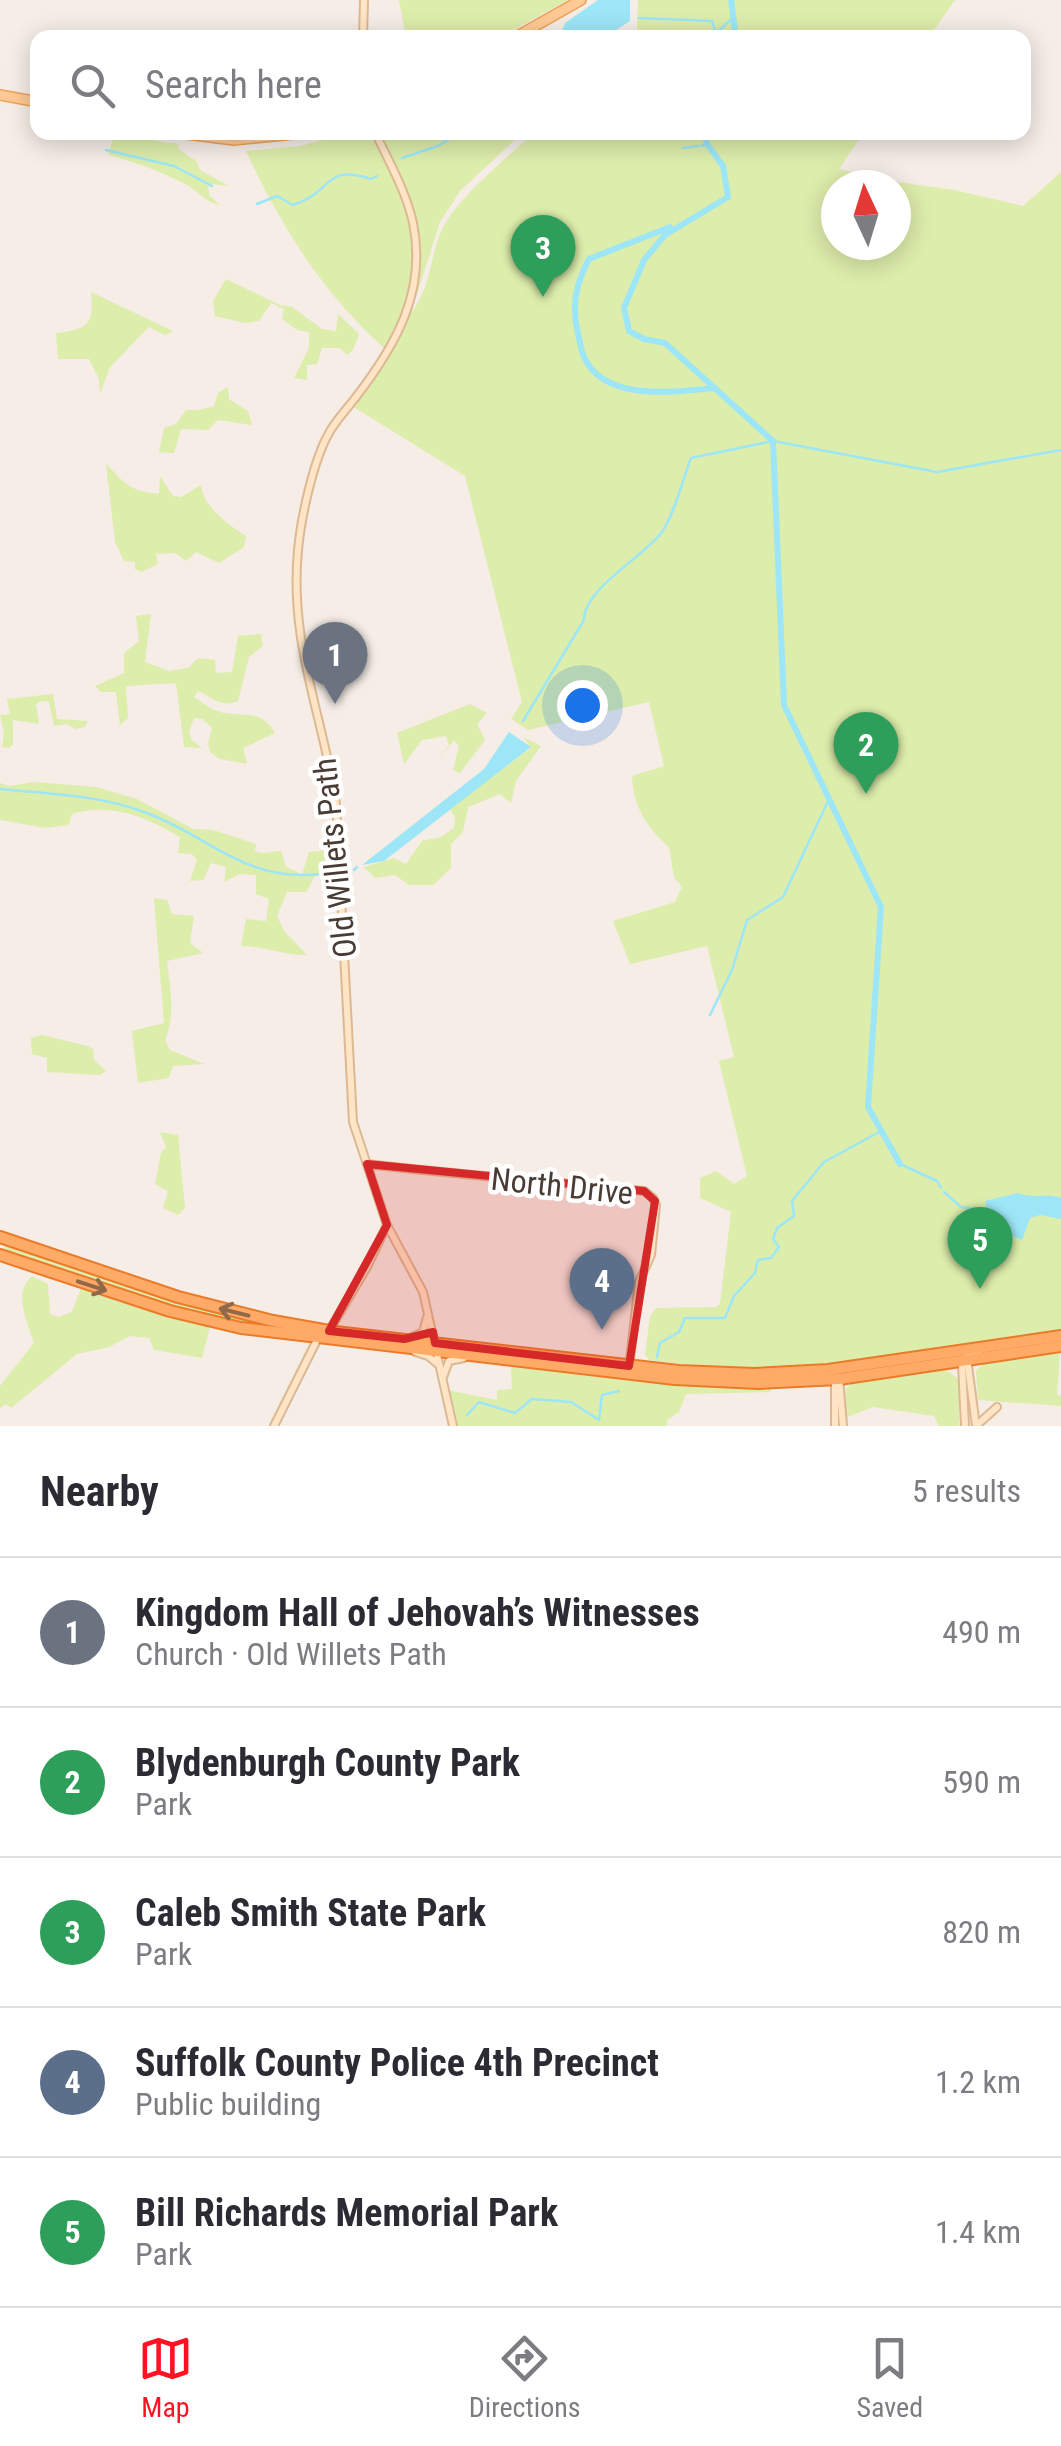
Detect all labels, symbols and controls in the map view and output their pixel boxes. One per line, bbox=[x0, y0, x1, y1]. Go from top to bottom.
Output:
search box bbox=[30, 30, 1031, 140]
icon: search bbox=[65, 58, 120, 113]
text: Search here bbox=[145, 63, 322, 107]
north arrow bbox=[821, 170, 911, 260]
pin: 3 bbox=[510, 214, 576, 297]
pin: 1 bbox=[302, 622, 368, 704]
your location bbox=[557, 680, 608, 731]
pin: 2 bbox=[834, 712, 898, 794]
street label: Old Willets Path bbox=[306, 756, 364, 960]
street label: North Drive bbox=[489, 1160, 635, 1212]
pin: 5 bbox=[948, 1206, 1012, 1289]
pin: 4 bbox=[570, 1248, 634, 1330]
one-way arrow bbox=[76, 1279, 108, 1297]
one-way arrow bbox=[219, 1302, 250, 1321]
text: Nearby bbox=[40, 1467, 159, 1516]
text: 5 results bbox=[912, 1472, 1021, 1510]
text: Kingdom Hall of Jehovah’s Witnesses bbox=[135, 1591, 700, 1635]
text: 1 bbox=[64, 1613, 81, 1651]
text: 490 m bbox=[942, 1613, 1021, 1651]
text: Church · Old Willets Path bbox=[135, 1635, 447, 1673]
text: Blydenburgh County Park bbox=[135, 1741, 520, 1785]
text: 2 bbox=[64, 1763, 81, 1801]
text: 590 m bbox=[942, 1763, 1021, 1801]
text: Park bbox=[135, 1785, 192, 1823]
text: Caleb Smith State Park bbox=[135, 1891, 486, 1935]
text: 3 bbox=[64, 1913, 81, 1951]
text: 820 m bbox=[942, 1913, 1021, 1951]
text: Park bbox=[135, 1935, 192, 1973]
text: Suffolk County Police 4th Precinct bbox=[135, 2041, 659, 2085]
text: 4 bbox=[64, 2063, 81, 2101]
text: 1.2 km bbox=[935, 2063, 1021, 2101]
text: Public building bbox=[135, 2085, 321, 2123]
text: Bill Richards Memorial Park bbox=[135, 2191, 558, 2235]
text: 5 bbox=[64, 2213, 81, 2251]
text: 1.4 km bbox=[935, 2213, 1021, 2251]
text: Park bbox=[135, 2235, 192, 2273]
tab: Map bbox=[138, 2331, 193, 2424]
tab: Directions bbox=[469, 2331, 581, 2424]
tab: Saved bbox=[856, 2331, 923, 2424]

